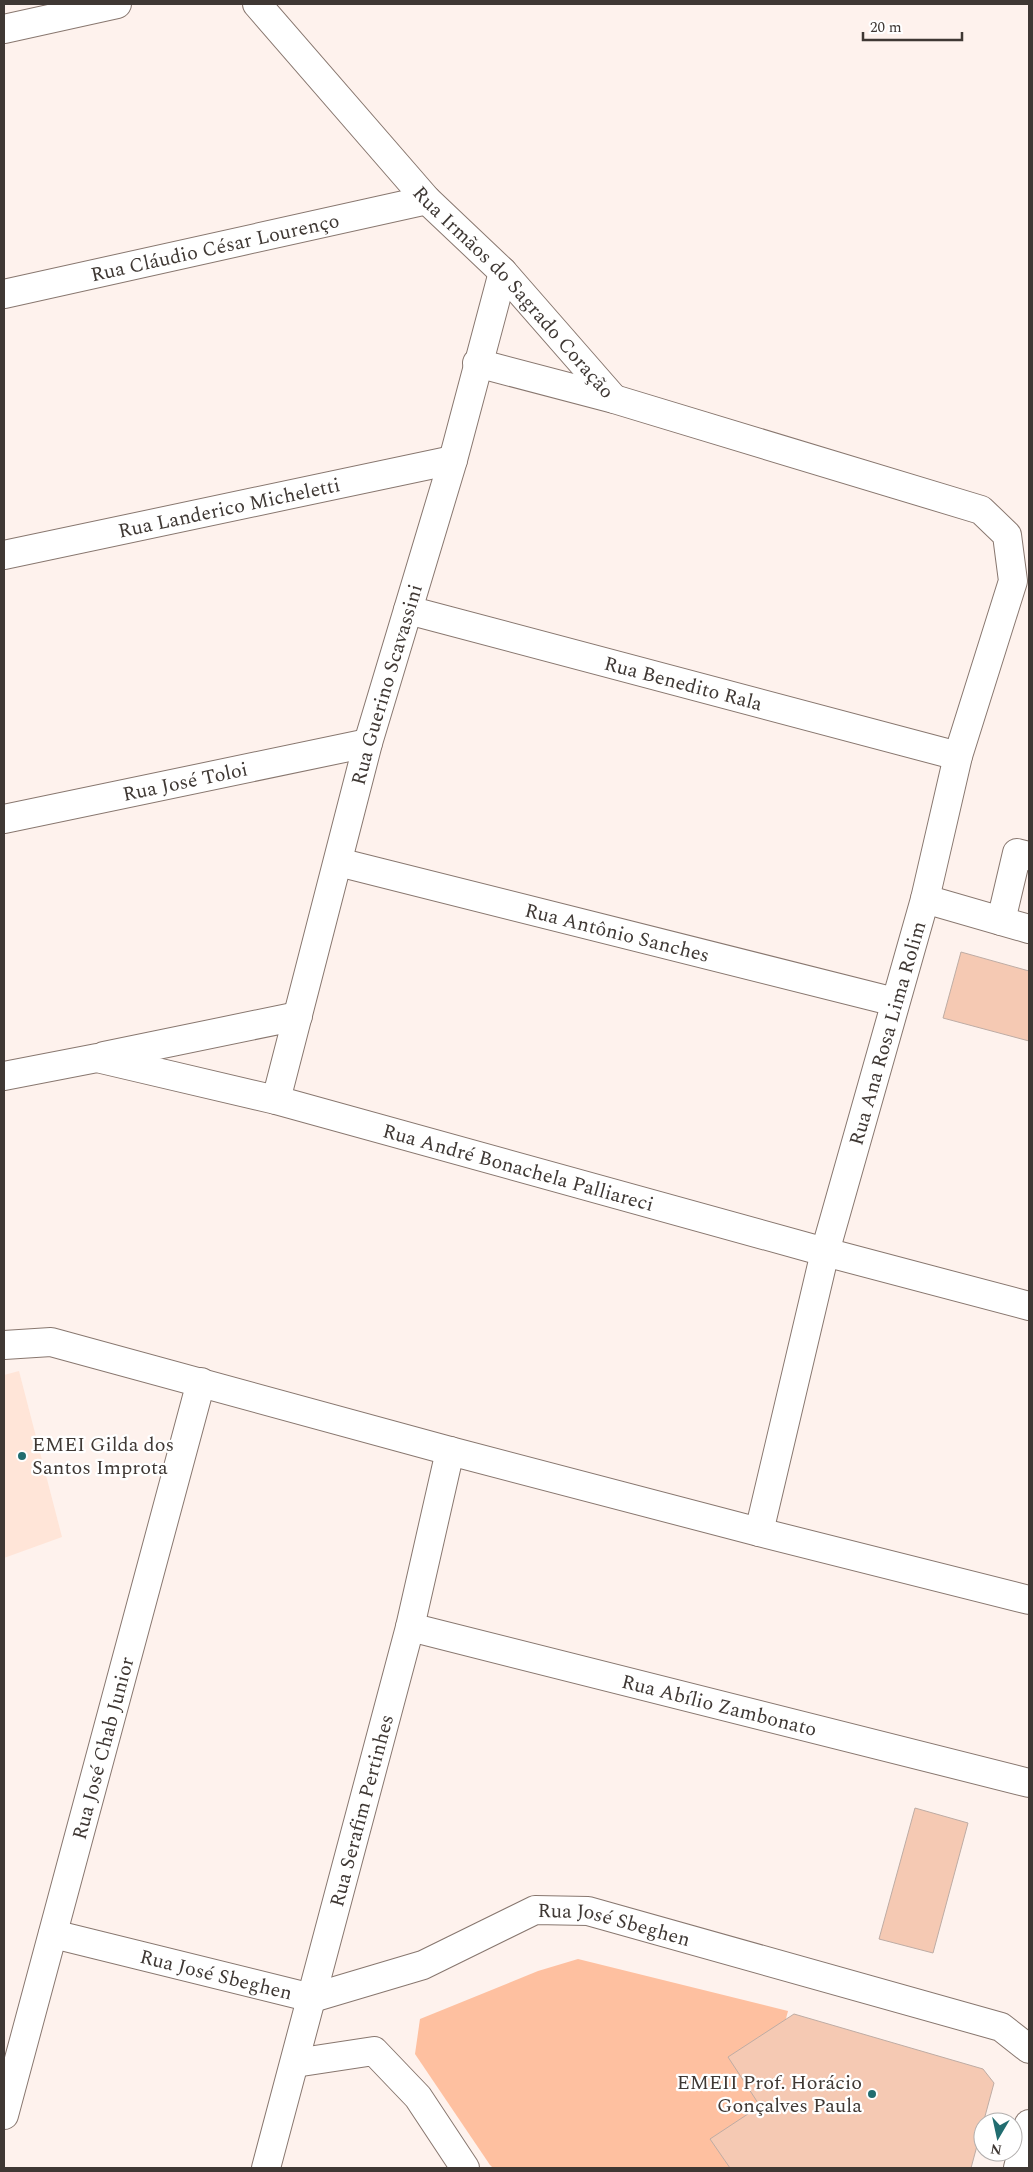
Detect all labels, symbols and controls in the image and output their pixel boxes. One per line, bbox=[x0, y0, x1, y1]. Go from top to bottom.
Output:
scale bar bbox=[863, 10, 962, 42]
text: 20 m bbox=[870, 16, 902, 39]
street label: Rua Irmãos do Sagrado Coração bbox=[405, 179, 621, 406]
street label: Rua Cláudio César Lourenço bbox=[88, 206, 342, 290]
street label: Rua Landerico Micheletti bbox=[115, 470, 343, 546]
street label: Rua Guerino Scavassini bbox=[344, 581, 431, 788]
street label: Rua Benedito Rala bbox=[601, 649, 766, 720]
street label: Rua José Toloi bbox=[120, 754, 251, 810]
street label: Rua Antônio Sanches bbox=[522, 896, 713, 971]
street label: Rua Ana Rosa Lima Rolim bbox=[842, 918, 934, 1149]
street label: Rua André Bonachela Palliareci bbox=[379, 1116, 657, 1220]
place label: EMEI Gilda dos Santos Improta bbox=[32, 1430, 174, 1483]
marker: EMEI Gilda dos Santos Improta bbox=[16, 1450, 28, 1462]
street label: Rua José Chab Junior bbox=[65, 1653, 143, 1843]
street label: Rua Abílio Zambonato bbox=[618, 1667, 820, 1745]
street label: Rua Serafim Pertinhes bbox=[322, 1711, 402, 1910]
street label: Rua José Sbeghen bbox=[537, 1896, 694, 1955]
street label: Rua José Sbeghen bbox=[136, 1942, 295, 2009]
place label: EMEII Prof. Horácio Gonçalves Paula bbox=[677, 2068, 862, 2121]
marker: EMEII Prof. Horácio Gonçalves Paula bbox=[866, 2088, 878, 2100]
north arrow bbox=[973, 2112, 1023, 2162]
text: N bbox=[989, 2138, 1003, 2161]

